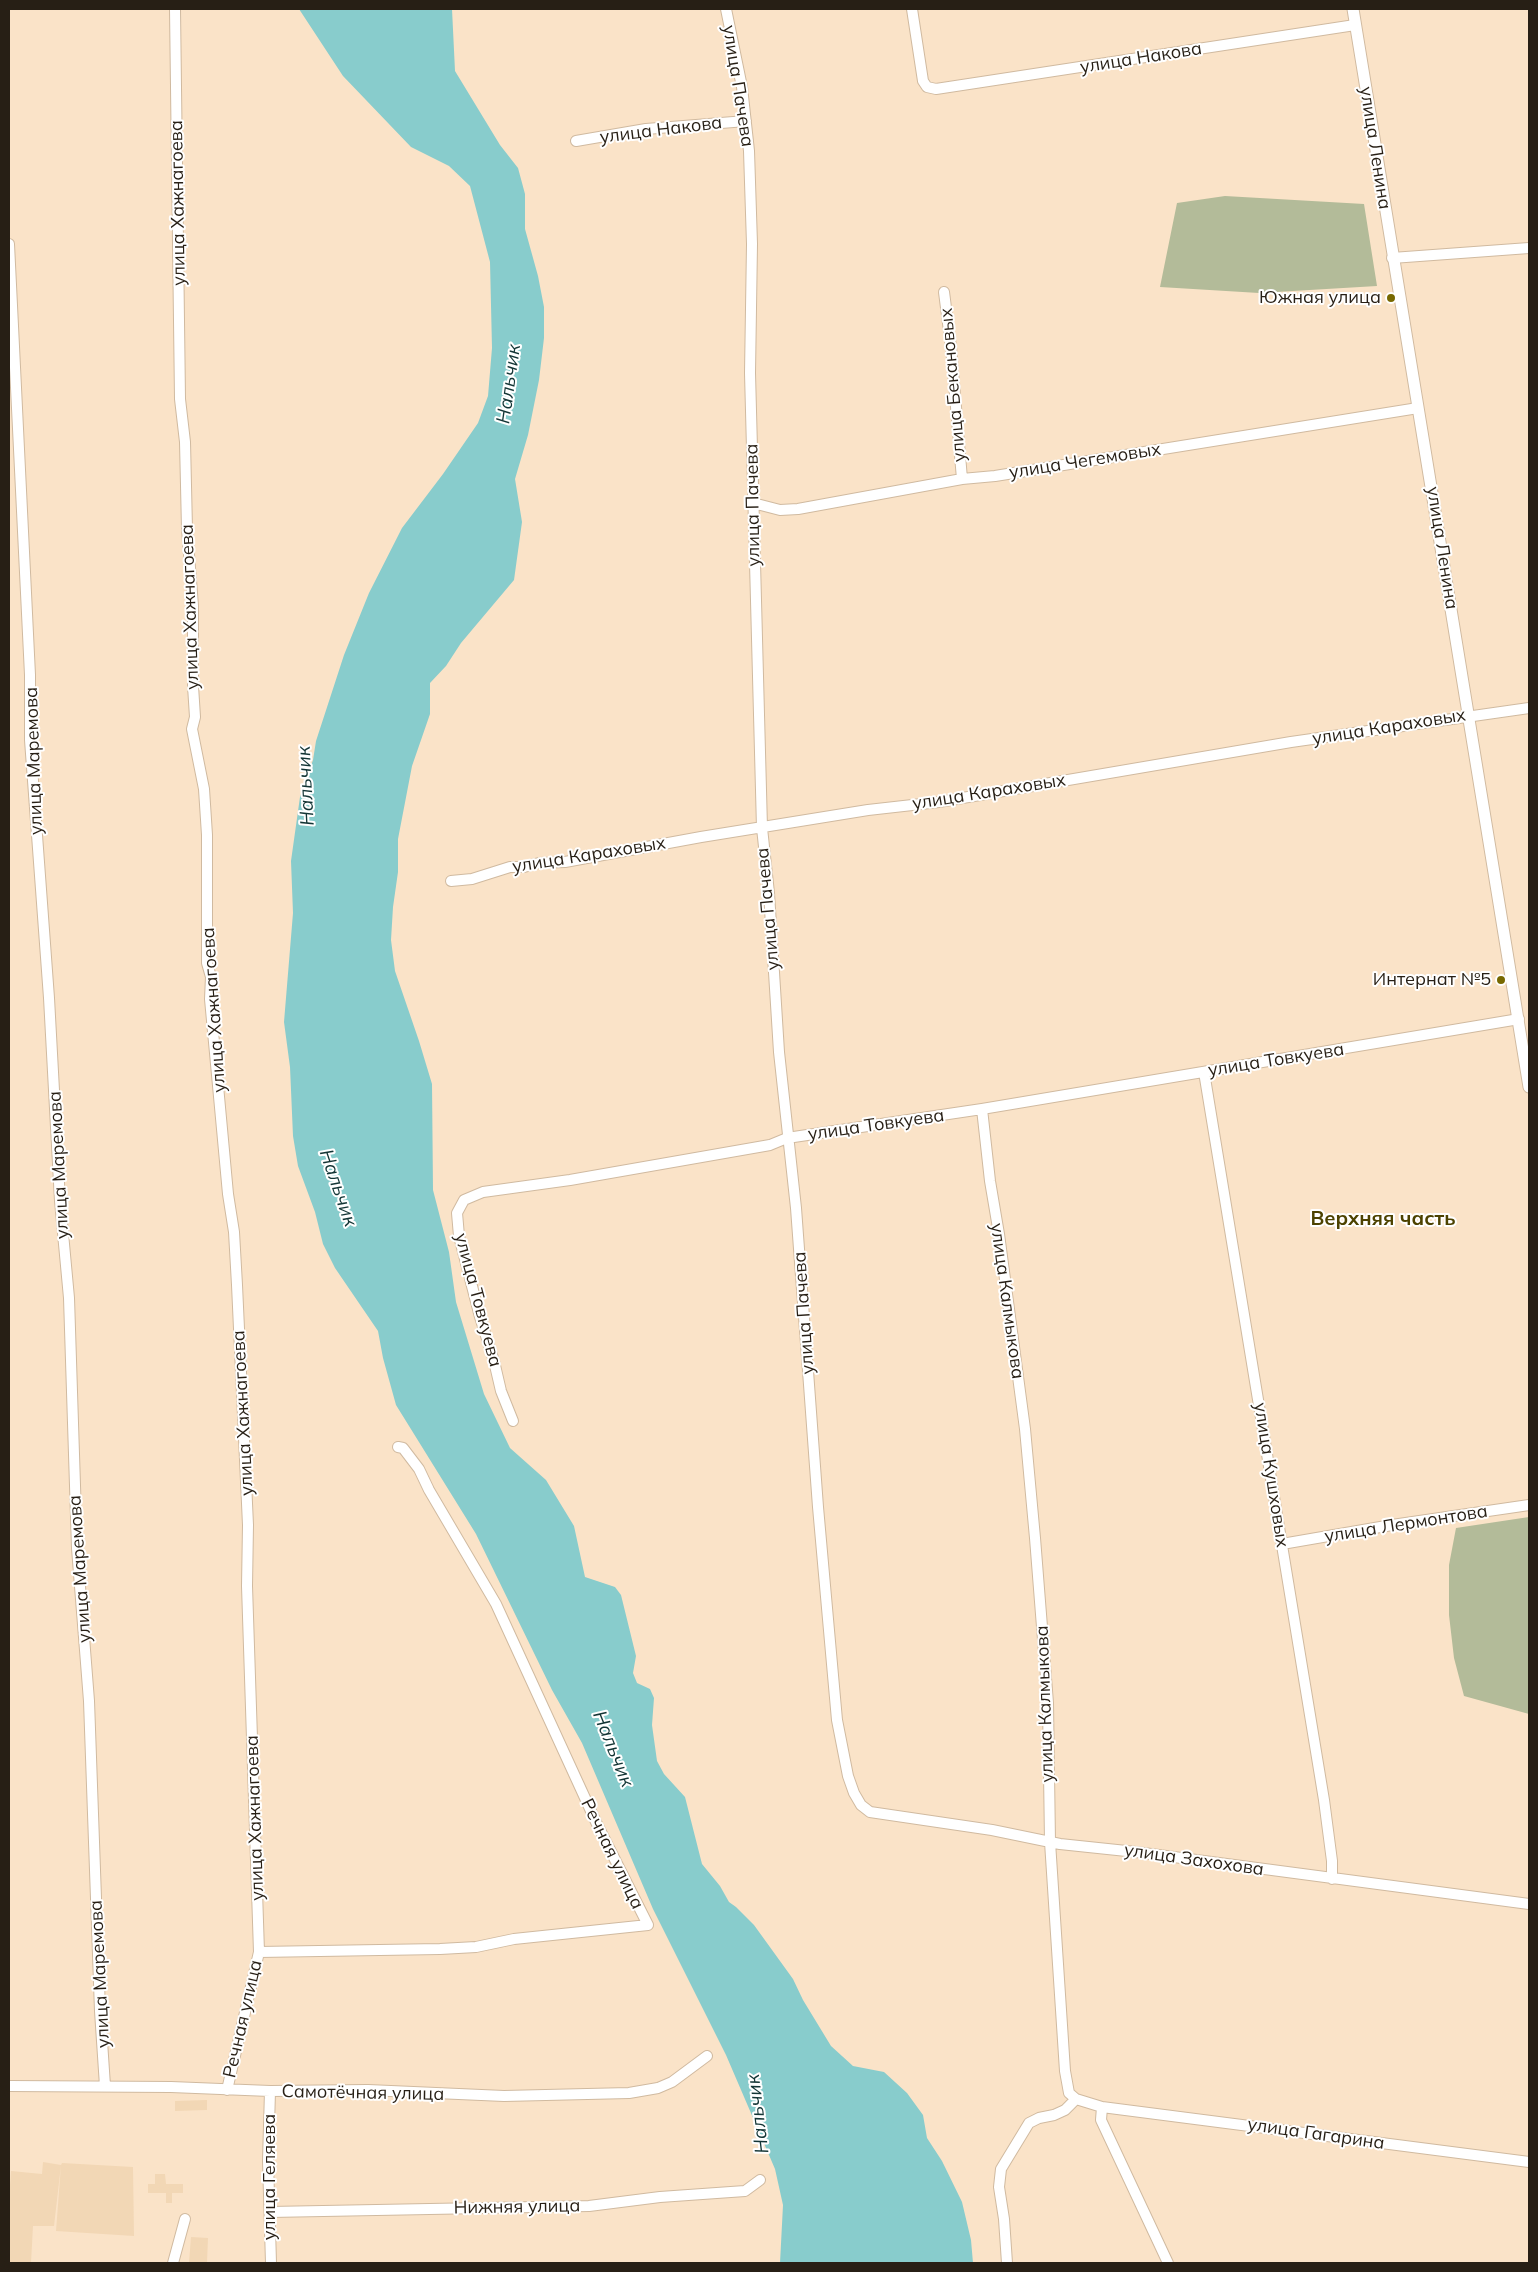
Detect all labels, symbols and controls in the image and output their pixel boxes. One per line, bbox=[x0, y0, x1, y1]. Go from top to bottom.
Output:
street label: улица Пачева bbox=[718, 24, 758, 148]
street label: улица Накова bbox=[1079, 38, 1203, 78]
street label: улица Ленина bbox=[1355, 85, 1395, 211]
street label: улица Накова bbox=[599, 112, 723, 148]
street label: улица Хажнагоева bbox=[166, 120, 190, 286]
place label: Южная улица bbox=[1259, 287, 1381, 309]
marker: Южная улица bbox=[1385, 292, 1397, 304]
street label: улица Бекановых bbox=[936, 307, 970, 463]
water label: Нальчик bbox=[492, 343, 526, 425]
street label: улица Чегемовых bbox=[1008, 438, 1162, 484]
street label: улица Пачева bbox=[741, 443, 765, 567]
street label: улица Ленина bbox=[1422, 485, 1462, 611]
street label: улица Хажнагоева bbox=[176, 524, 204, 690]
street label: улица Маремова bbox=[21, 687, 47, 835]
street label: улица Караховых bbox=[1311, 704, 1467, 750]
water label: Нальчик bbox=[293, 745, 319, 827]
street label: улица Караховых bbox=[911, 769, 1067, 815]
street label: улица Караховых bbox=[511, 832, 667, 878]
street label: улица Пачева bbox=[752, 847, 784, 971]
street label: улица Хажнагоева bbox=[197, 927, 231, 1093]
place label: Интернат №5 bbox=[1373, 969, 1491, 991]
marker: Интернат №5 bbox=[1495, 974, 1507, 986]
street label: улица Товкуева bbox=[1206, 1039, 1346, 1081]
street label: улица Маремова bbox=[44, 1090, 74, 1240]
street label: улица Товкуева bbox=[806, 1105, 946, 1145]
water label: Нальчик bbox=[314, 1146, 362, 1230]
district label: Верхняя часть bbox=[1310, 1207, 1456, 1231]
street label: улица Калмыкова bbox=[985, 1222, 1029, 1380]
street label: улица Товкуева bbox=[450, 1231, 506, 1369]
street label: улица Пачева bbox=[789, 1251, 819, 1375]
street label: улица Хажнагоева bbox=[228, 1330, 258, 1496]
street label: улица Кушховых bbox=[1249, 1401, 1293, 1549]
street label: улица Маремова bbox=[64, 1494, 96, 1644]
street label: улица Лермонтова bbox=[1323, 1500, 1489, 1548]
street label: улица Калмыкова bbox=[1031, 1625, 1059, 1783]
water label: Нальчик bbox=[587, 1708, 639, 1790]
street label: улица Хажнагоева bbox=[241, 1735, 269, 1901]
street label: Речная улица bbox=[576, 1795, 648, 1913]
street label: улица Захохова bbox=[1123, 1840, 1265, 1880]
street label: улица Маремова bbox=[85, 1899, 115, 2049]
street label: Речная улица bbox=[219, 1958, 267, 2080]
water label: Нальчик bbox=[742, 2073, 774, 2155]
street label: Самотёчная улица bbox=[281, 2081, 445, 2105]
street label: улица Геляева bbox=[259, 2114, 281, 2240]
street label: улица Гагарина bbox=[1246, 2114, 1386, 2154]
street label: Нижняя улица bbox=[453, 2195, 581, 2219]

